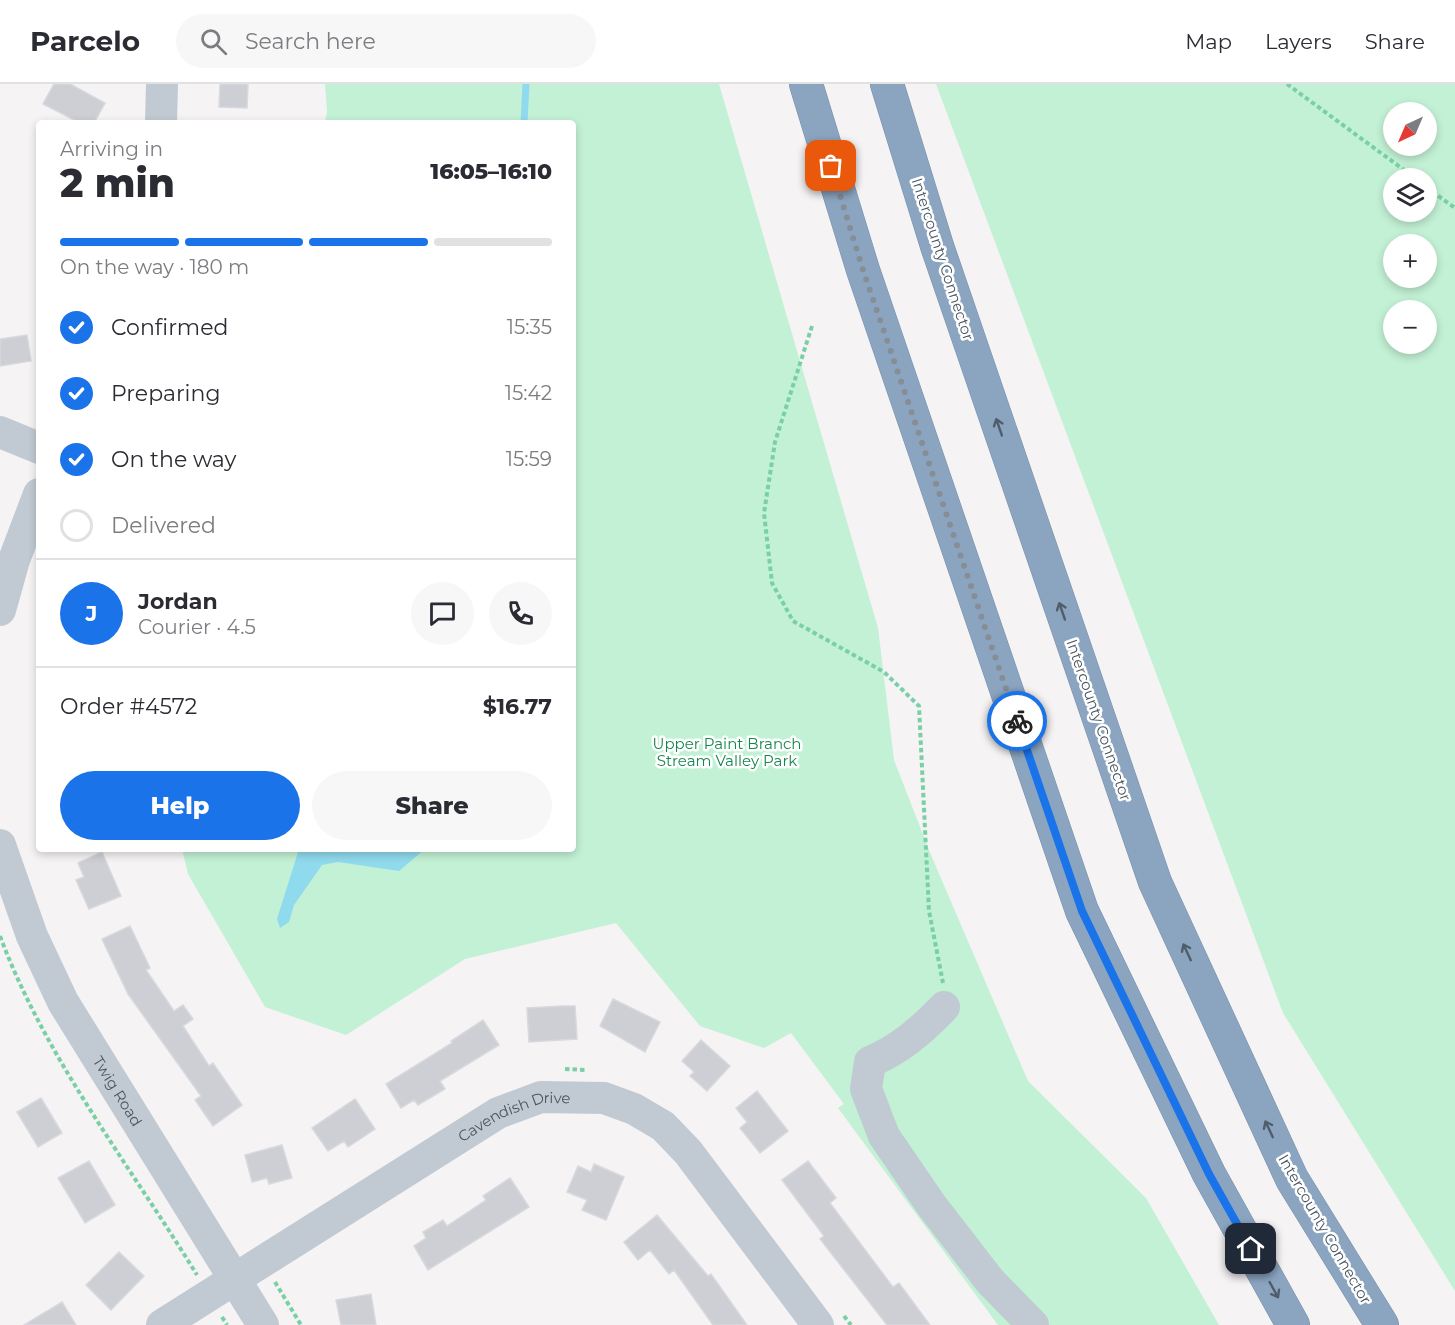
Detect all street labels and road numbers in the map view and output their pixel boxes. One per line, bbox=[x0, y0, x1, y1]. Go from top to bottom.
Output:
street label: Intercounty Connector bbox=[908, 175, 978, 343]
street label: Intercounty Connector bbox=[1062, 637, 1136, 803]
street label: Twig Road bbox=[89, 1052, 147, 1129]
street label: Cavendish Drive bbox=[454, 1087, 571, 1146]
street label: Intercounty Connector bbox=[1274, 1151, 1376, 1307]

